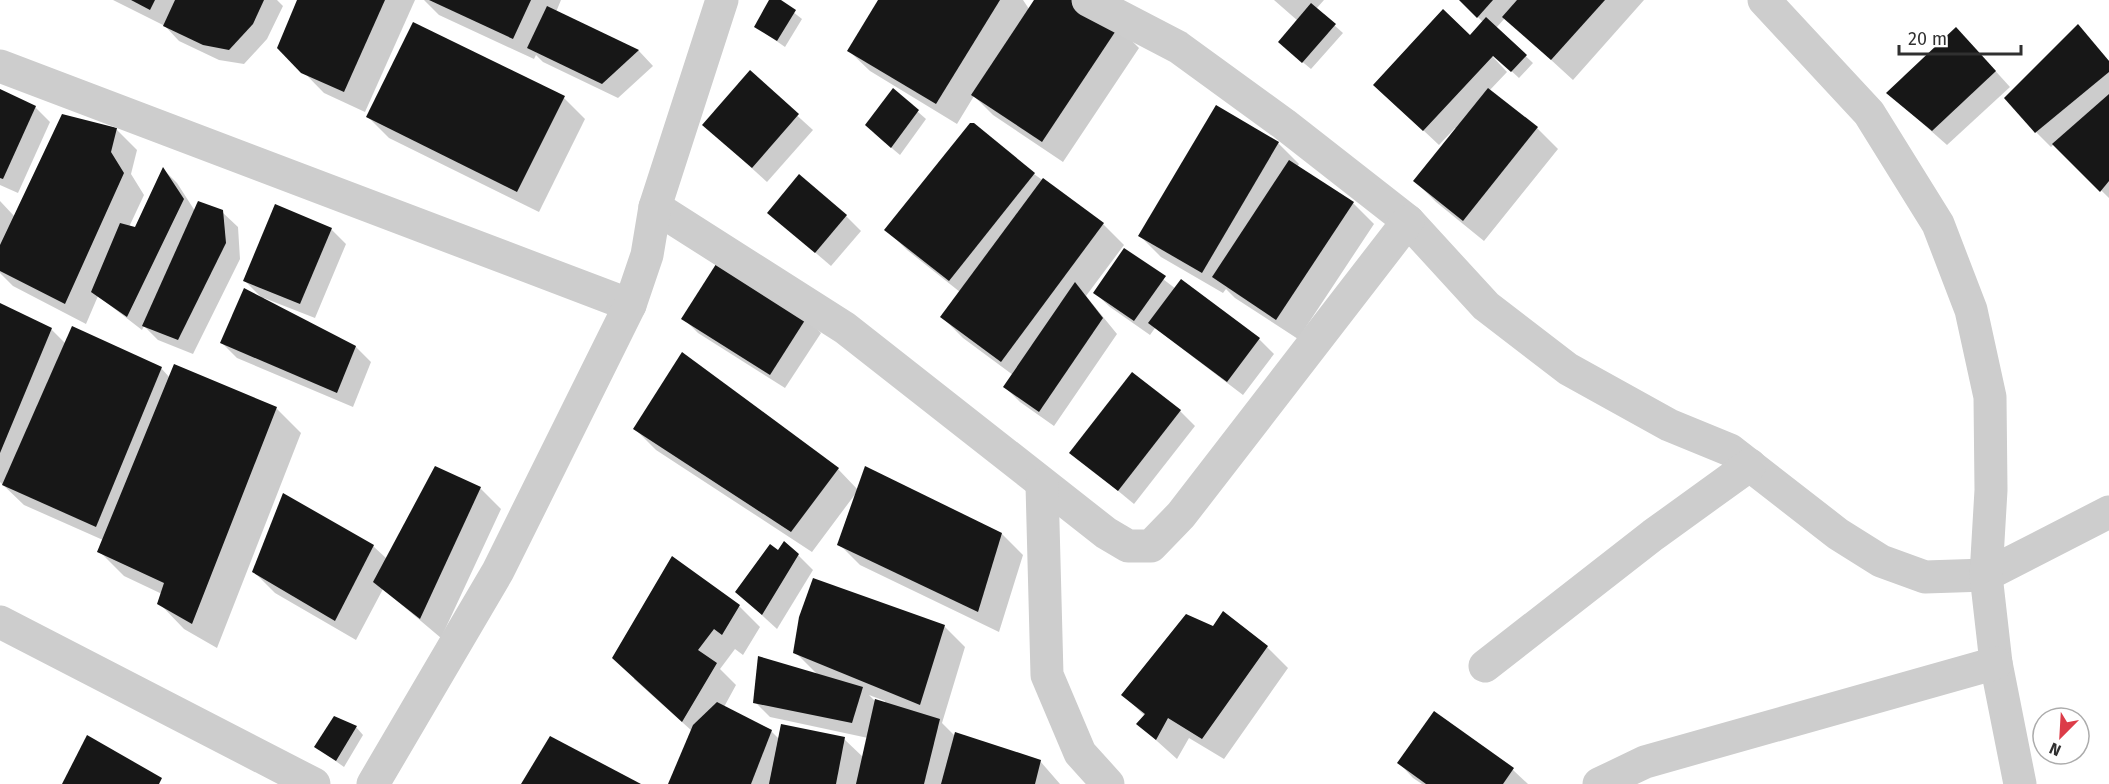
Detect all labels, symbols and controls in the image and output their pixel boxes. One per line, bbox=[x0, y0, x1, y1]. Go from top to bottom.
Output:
scale bar bbox=[1899, 18, 2020, 56]
text: 20 m bbox=[1908, 28, 1947, 50]
north arrow bbox=[2031, 706, 2091, 766]
text: N bbox=[2046, 738, 2064, 760]

